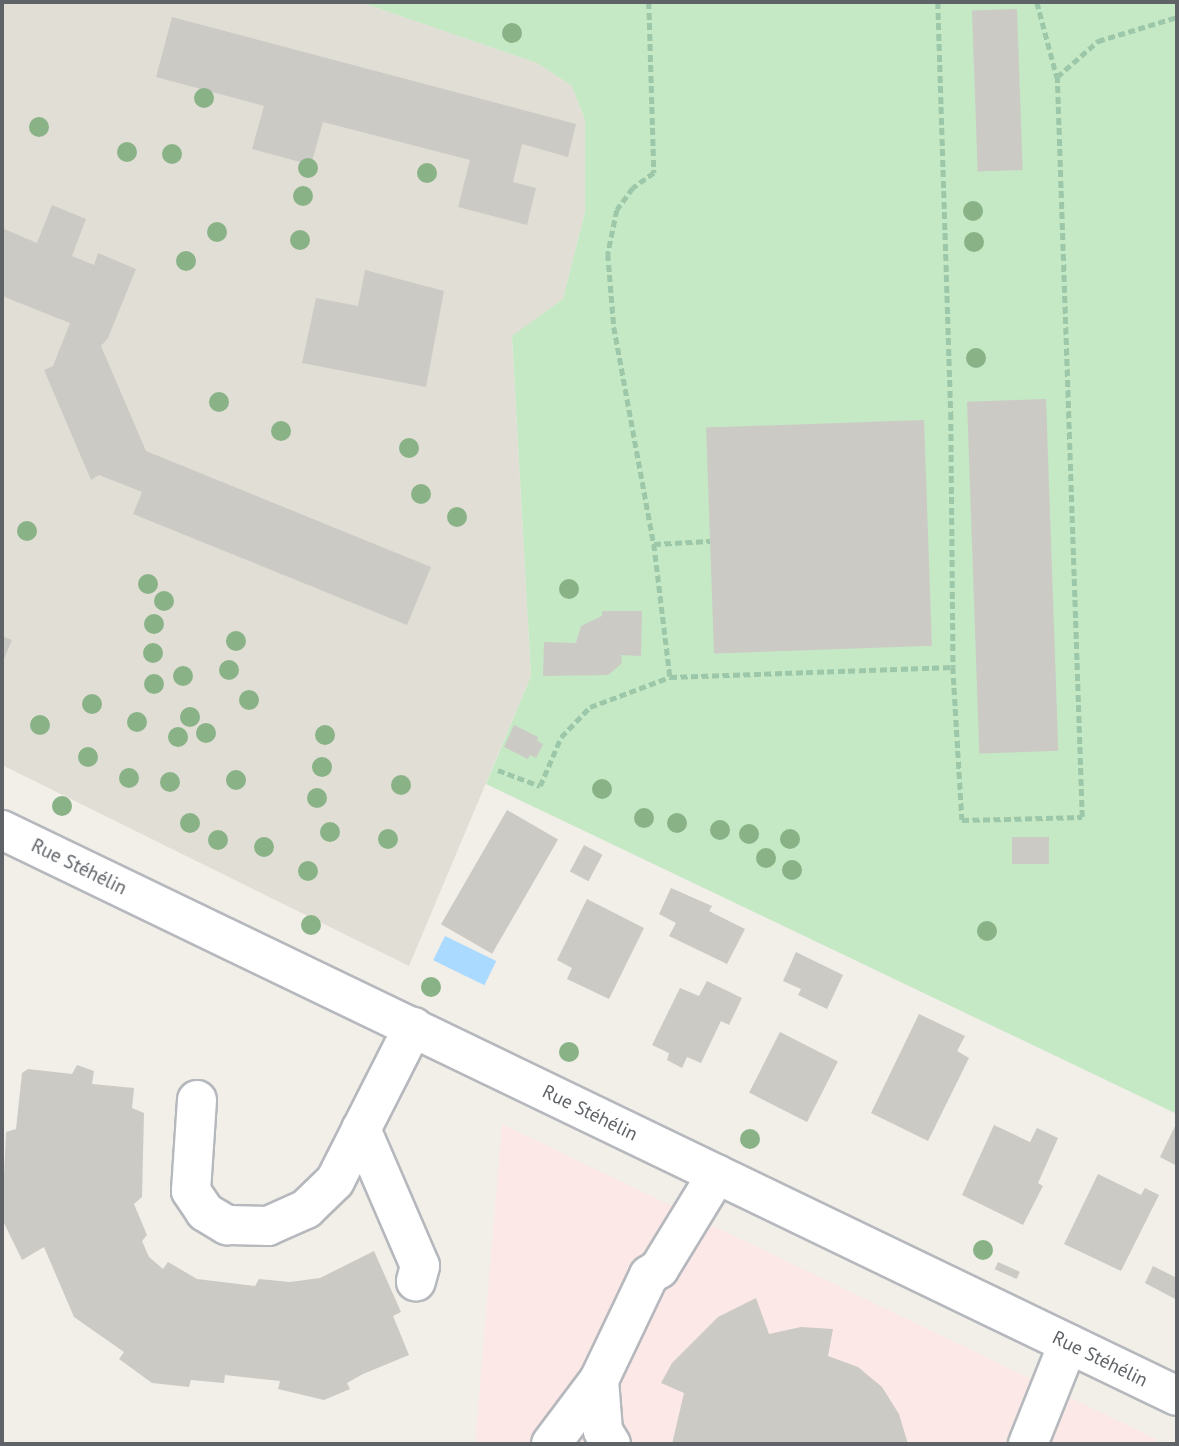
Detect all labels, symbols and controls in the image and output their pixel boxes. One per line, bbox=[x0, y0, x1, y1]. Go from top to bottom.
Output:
street label: Rue Stéhélin bbox=[28, 834, 130, 900]
street label: Rue Stéhélin bbox=[539, 1080, 641, 1146]
street label: Rue Stéhélin bbox=[1049, 1326, 1151, 1392]

